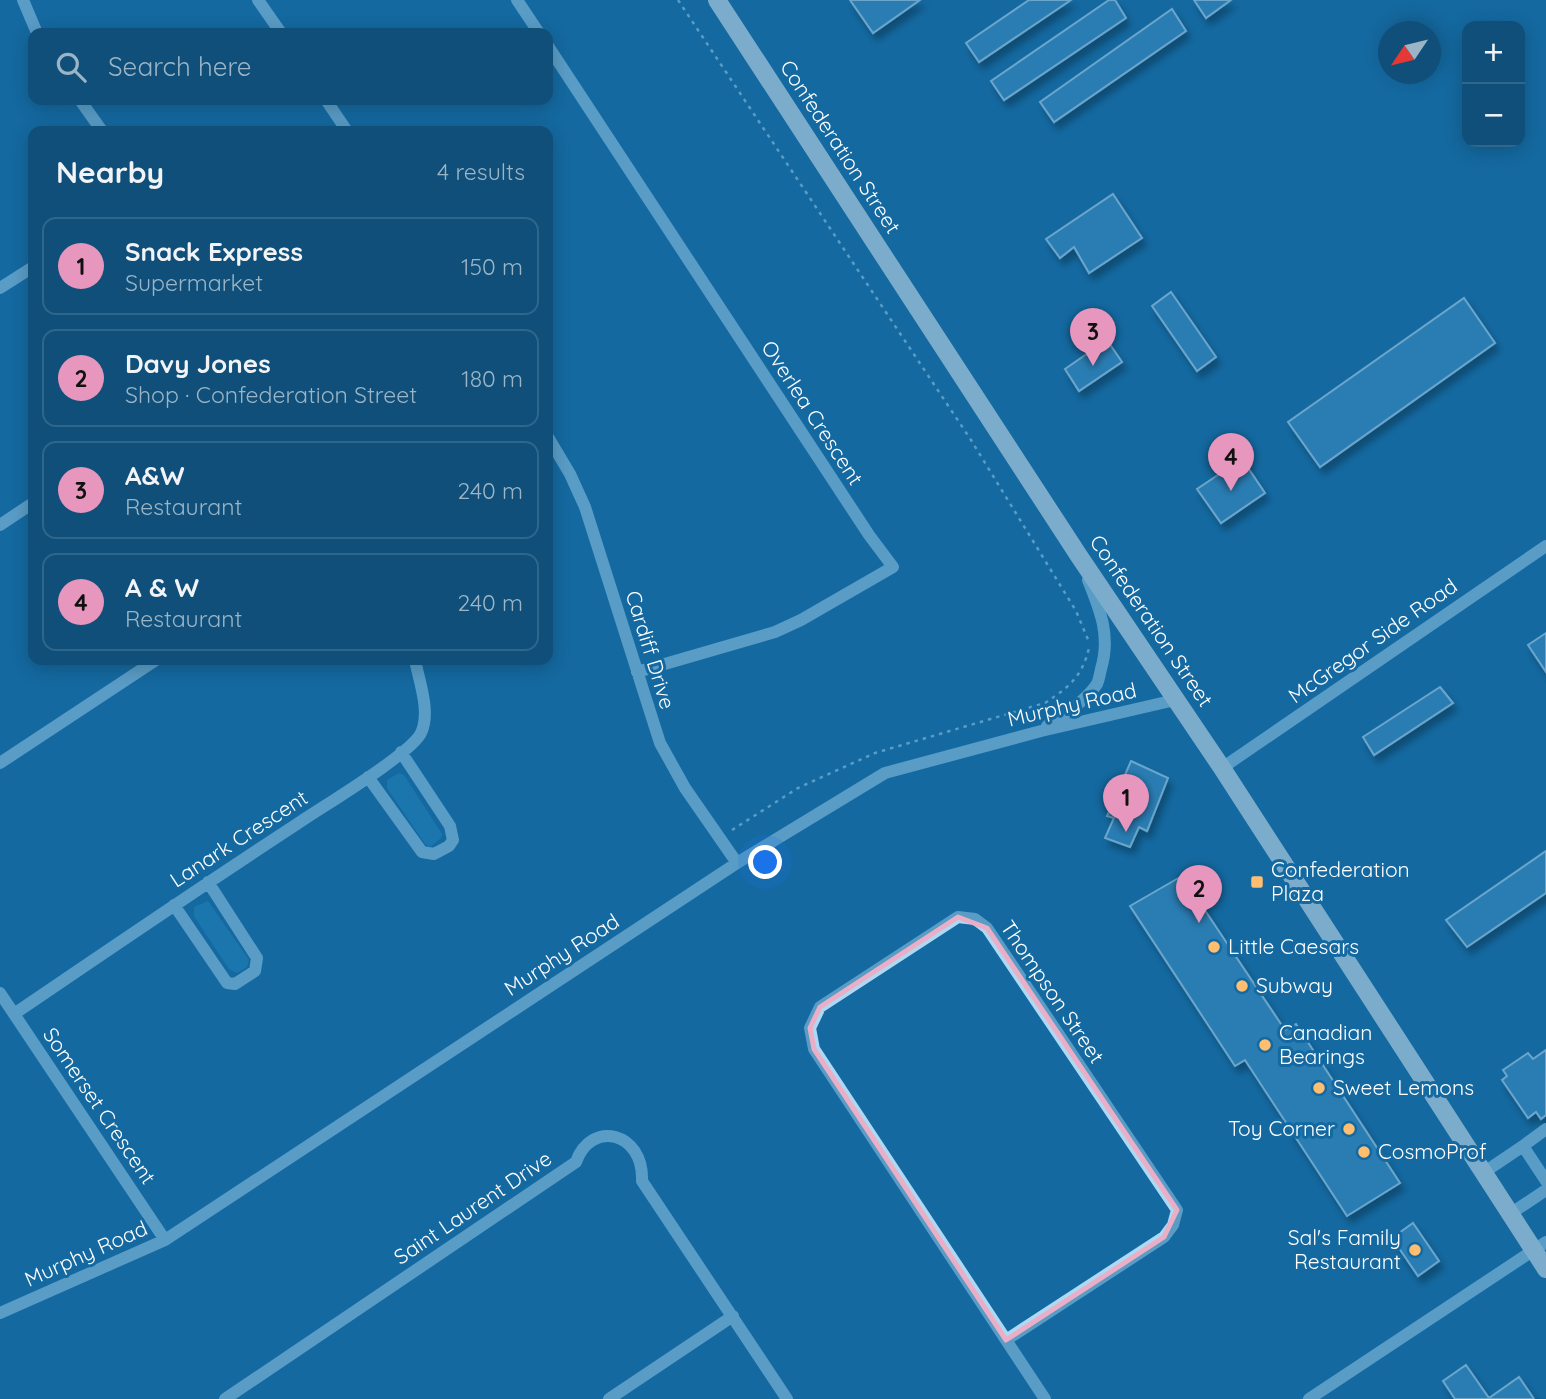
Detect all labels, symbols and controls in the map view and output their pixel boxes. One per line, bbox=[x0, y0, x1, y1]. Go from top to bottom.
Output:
north arrow bbox=[1378, 21, 1441, 84]
map controls bbox=[1462, 21, 1525, 147]
button: + bbox=[1462, 21, 1525, 84]
search box bbox=[28, 28, 553, 105]
icon: search bbox=[52, 48, 90, 86]
text: Search here bbox=[108, 50, 252, 83]
street label: Confederation Street bbox=[775, 55, 907, 238]
button: − bbox=[1462, 84, 1525, 147]
text: Nearby bbox=[56, 153, 164, 191]
text: 4 results bbox=[437, 157, 525, 186]
text: Snack Express bbox=[125, 235, 303, 268]
text: 1 bbox=[77, 252, 85, 281]
text: 150 m bbox=[461, 252, 523, 281]
text: Supermarket bbox=[125, 268, 263, 297]
pin: 3 bbox=[1070, 308, 1116, 366]
street label: Overlea Crescent bbox=[756, 335, 869, 490]
text: Davy Jones bbox=[125, 347, 271, 380]
text: 2 bbox=[74, 364, 88, 393]
text: 180 m bbox=[461, 364, 523, 393]
text: Shop · Confederation Street bbox=[125, 380, 417, 409]
pin: 4 bbox=[1208, 433, 1254, 491]
text: A&W bbox=[125, 459, 185, 492]
text: 3 bbox=[75, 476, 87, 505]
text: 240 m bbox=[458, 476, 523, 505]
text: Restaurant bbox=[125, 492, 242, 521]
street label: Confederation Street bbox=[1085, 529, 1219, 711]
text: A & W bbox=[125, 571, 199, 604]
street label: McGregor Side Road bbox=[1283, 572, 1462, 708]
street label: Cardiff Drive bbox=[621, 587, 681, 712]
text: 4 bbox=[74, 588, 88, 617]
text: 240 m bbox=[458, 588, 523, 617]
text: Restaurant bbox=[125, 604, 242, 633]
street label: Murphy Road bbox=[1005, 677, 1139, 732]
pin: 1 bbox=[1103, 774, 1149, 832]
street label: Lanark Crescent bbox=[165, 784, 312, 892]
your location bbox=[748, 845, 782, 879]
place label: Confederation Plaza bbox=[1271, 856, 1410, 906]
pin: 2 bbox=[1176, 865, 1222, 923]
marker: Confederation Plaza bbox=[1249, 874, 1265, 890]
street label: Murphy Road bbox=[499, 907, 624, 1001]
street label: Thompson Street bbox=[995, 915, 1110, 1068]
place label: Little Caesars bbox=[1228, 933, 1359, 959]
marker: Little Caesars bbox=[1206, 939, 1222, 955]
place label: Subway bbox=[1256, 972, 1333, 998]
marker: Subway bbox=[1234, 978, 1250, 994]
place label: Canadian Bearings bbox=[1279, 1019, 1372, 1069]
street label: Somerset Crescent bbox=[38, 1022, 162, 1189]
marker: Canadian Bearings bbox=[1257, 1037, 1273, 1053]
place label: Sweet Lemons bbox=[1333, 1074, 1474, 1100]
marker: Sweet Lemons bbox=[1311, 1080, 1327, 1096]
place label: Toy Corner bbox=[1228, 1115, 1335, 1141]
marker: Toy Corner bbox=[1341, 1121, 1357, 1137]
place label: CosmoProf bbox=[1378, 1138, 1487, 1164]
marker: CosmoProf bbox=[1356, 1144, 1372, 1160]
street label: Saint Laurent Drive bbox=[389, 1145, 556, 1270]
street label: Murphy Road bbox=[20, 1214, 151, 1292]
place label: Sal's Family Restaurant bbox=[1288, 1224, 1401, 1274]
marker: Sal's Family Restaurant bbox=[1407, 1242, 1423, 1258]

